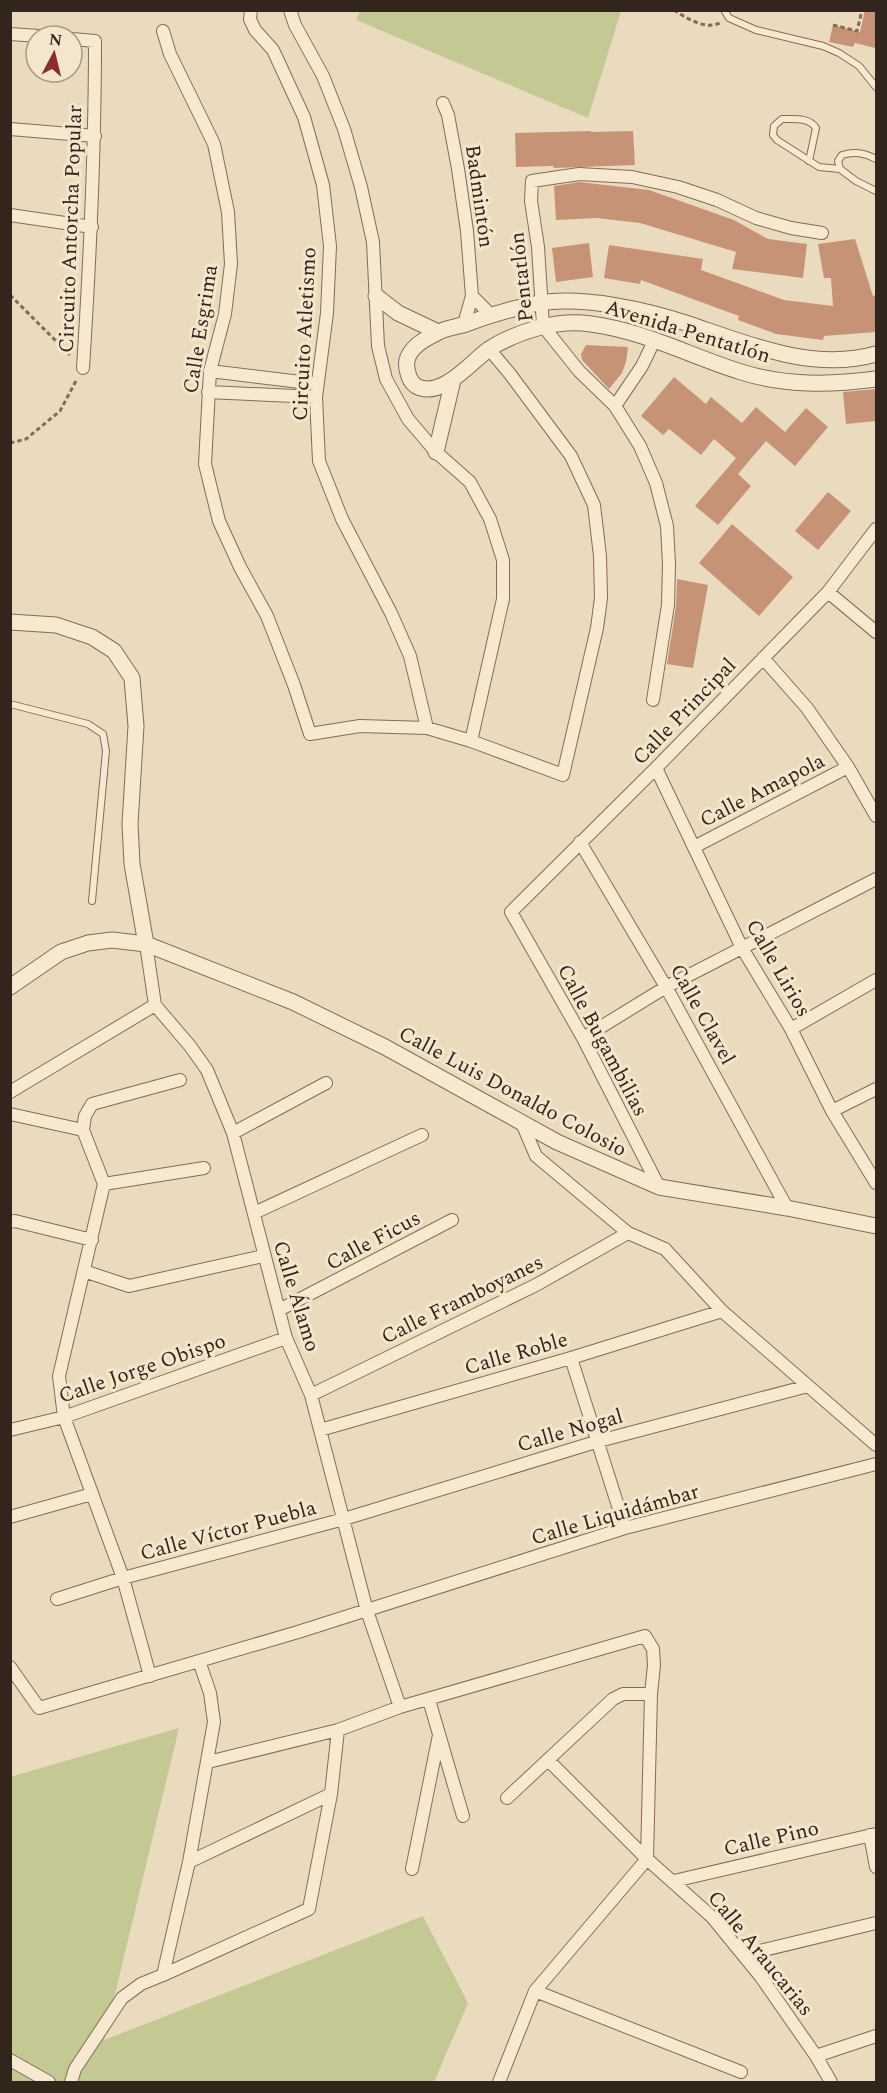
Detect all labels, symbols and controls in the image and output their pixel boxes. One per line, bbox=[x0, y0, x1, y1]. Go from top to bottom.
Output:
north arrow bbox=[24, 24, 84, 84]
text: N bbox=[48, 27, 64, 53]
street label: Circuito Antorcha Popular bbox=[51, 104, 91, 354]
street label: Badmintón bbox=[456, 143, 502, 250]
street label: Pentatlón bbox=[501, 230, 543, 323]
street label: Circuito Atletismo bbox=[284, 246, 326, 422]
street label: Calle Esgrima bbox=[175, 262, 227, 396]
street label: Avenida Pentatlón bbox=[601, 292, 774, 372]
street label: Calle Principal bbox=[625, 651, 744, 773]
street label: Calle Amapola bbox=[694, 745, 831, 836]
street label: Calle Lirios bbox=[737, 914, 819, 1023]
street label: Calle Clavel bbox=[661, 958, 743, 1071]
street label: Calle Bugambilias bbox=[548, 959, 656, 1122]
street label: Calle Luis Donaldo Colosio bbox=[393, 1018, 632, 1166]
street label: Calle Ficus bbox=[320, 1202, 427, 1279]
street label: Calle Álamo bbox=[264, 1237, 328, 1356]
street label: Calle Framboyanes bbox=[376, 1247, 549, 1353]
street label: Calle Roble bbox=[461, 1324, 572, 1384]
street label: Calle Jorge Obispo bbox=[54, 1325, 230, 1413]
street label: Calle Nogal bbox=[514, 1401, 627, 1461]
street label: Calle Liquidámbar bbox=[528, 1476, 703, 1554]
street label: Calle Víctor Puebla bbox=[137, 1492, 321, 1570]
street label: Calle Pino bbox=[721, 1813, 822, 1865]
street label: Calle Araucarias bbox=[699, 1884, 821, 2024]

